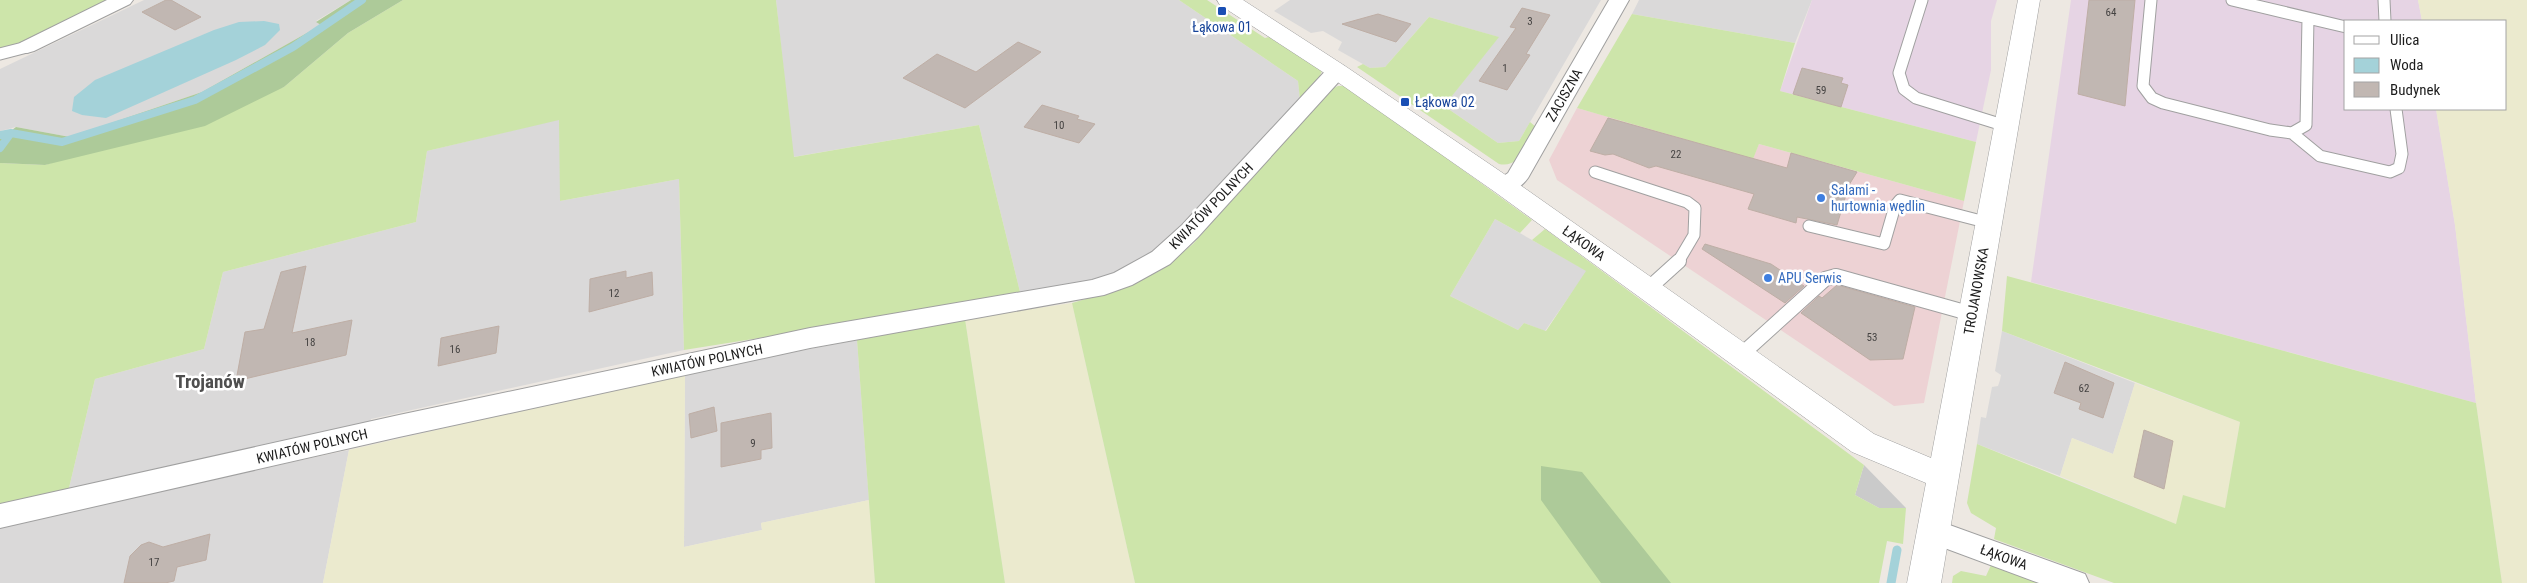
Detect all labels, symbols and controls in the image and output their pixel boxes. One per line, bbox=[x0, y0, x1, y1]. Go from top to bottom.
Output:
marker: Łąkowa 01 bbox=[1216, 5, 1228, 17]
house number: 64 bbox=[2106, 6, 2117, 19]
house number: 3 bbox=[1527, 15, 1533, 28]
place label: Łąkowa 01 bbox=[1192, 19, 1252, 35]
legend bbox=[2344, 20, 2507, 110]
text: Ulica bbox=[2390, 31, 2419, 49]
text: Woda bbox=[2390, 56, 2423, 74]
house number: 1 bbox=[1502, 62, 1508, 75]
street label: ZACISZNA bbox=[1542, 66, 1586, 124]
text: Budynek bbox=[2390, 81, 2440, 99]
house number: 59 bbox=[1816, 84, 1826, 97]
place label: Łąkowa 02 bbox=[1415, 94, 1475, 110]
marker: Łąkowa 02 bbox=[1399, 96, 1411, 108]
house number: 10 bbox=[1054, 119, 1064, 132]
house number: 22 bbox=[1671, 148, 1681, 161]
street label: KWIATÓW POLNYCH bbox=[1165, 159, 1256, 252]
place label: Salami - hurtownia wędlin bbox=[1831, 182, 1925, 214]
marker: Salami - hurtownia wędlin bbox=[1815, 192, 1827, 204]
street label: ŁĄKOWA bbox=[1559, 222, 1609, 264]
street label: TROJANOWSKA bbox=[1960, 246, 1992, 336]
place label: APU Serwis bbox=[1778, 270, 1842, 286]
marker: APU Serwis bbox=[1762, 272, 1774, 284]
house number: 12 bbox=[609, 287, 619, 300]
house number: 53 bbox=[1867, 331, 1877, 344]
house number: 18 bbox=[305, 336, 315, 349]
street label: KWIATÓW POLNYCH bbox=[650, 339, 764, 380]
house number: 16 bbox=[450, 343, 460, 356]
district label: Trojanów bbox=[175, 370, 245, 393]
house number: 62 bbox=[2079, 382, 2089, 395]
street label: KWIATÓW POLNYCH bbox=[255, 424, 369, 467]
house number: 9 bbox=[750, 437, 756, 450]
street label: ŁĄKOWA bbox=[1978, 541, 2030, 573]
house number: 17 bbox=[149, 556, 159, 569]

